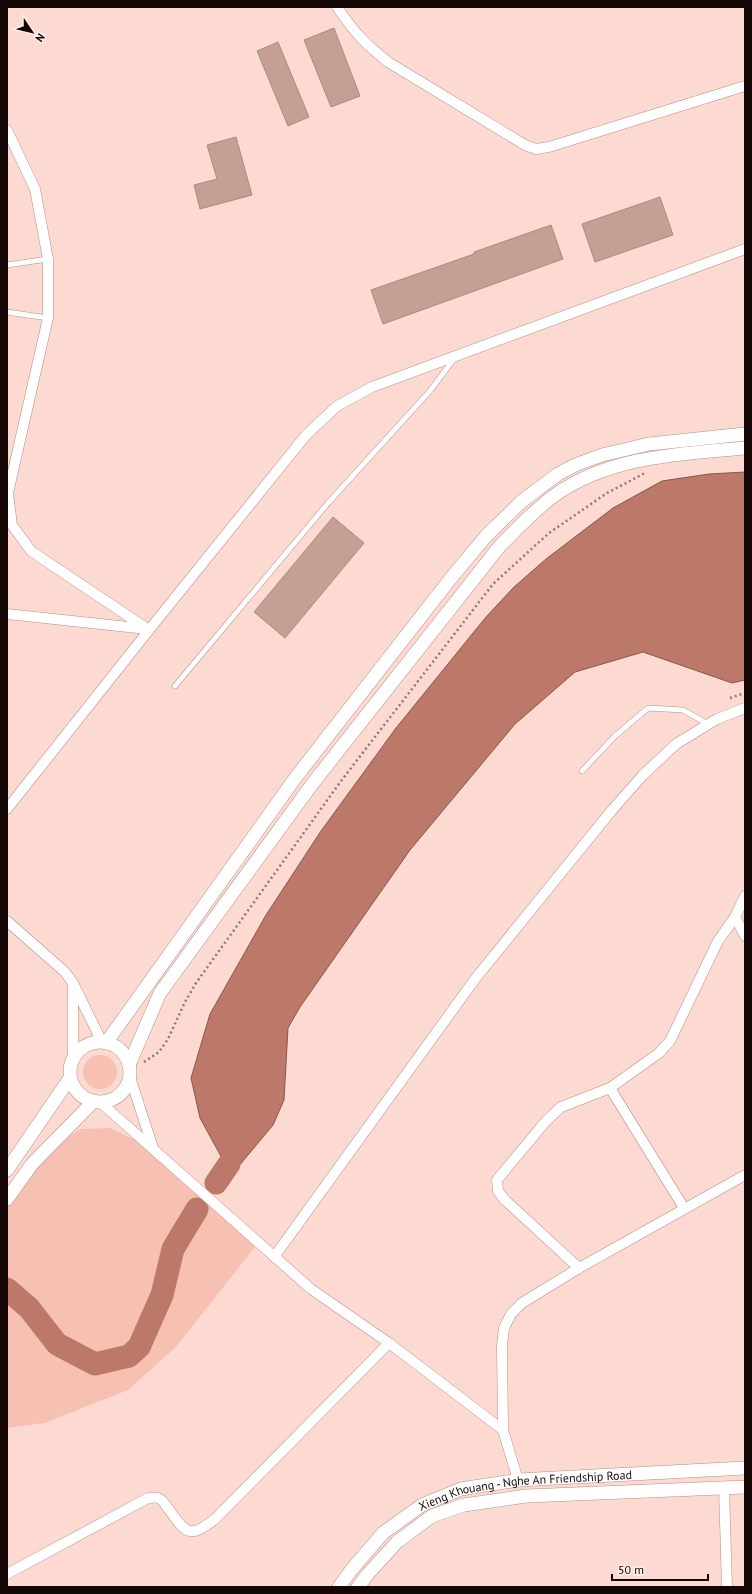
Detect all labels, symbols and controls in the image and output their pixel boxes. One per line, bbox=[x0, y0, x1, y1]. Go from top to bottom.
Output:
north arrow bbox=[12, 12, 52, 52]
text: N bbox=[32, 31, 48, 45]
street label: Xieng Khouang - Nghe An Friendship Road bbox=[416, 1466, 632, 1513]
scale bar bbox=[612, 1556, 708, 1582]
text: 50 m bbox=[618, 1562, 644, 1577]

